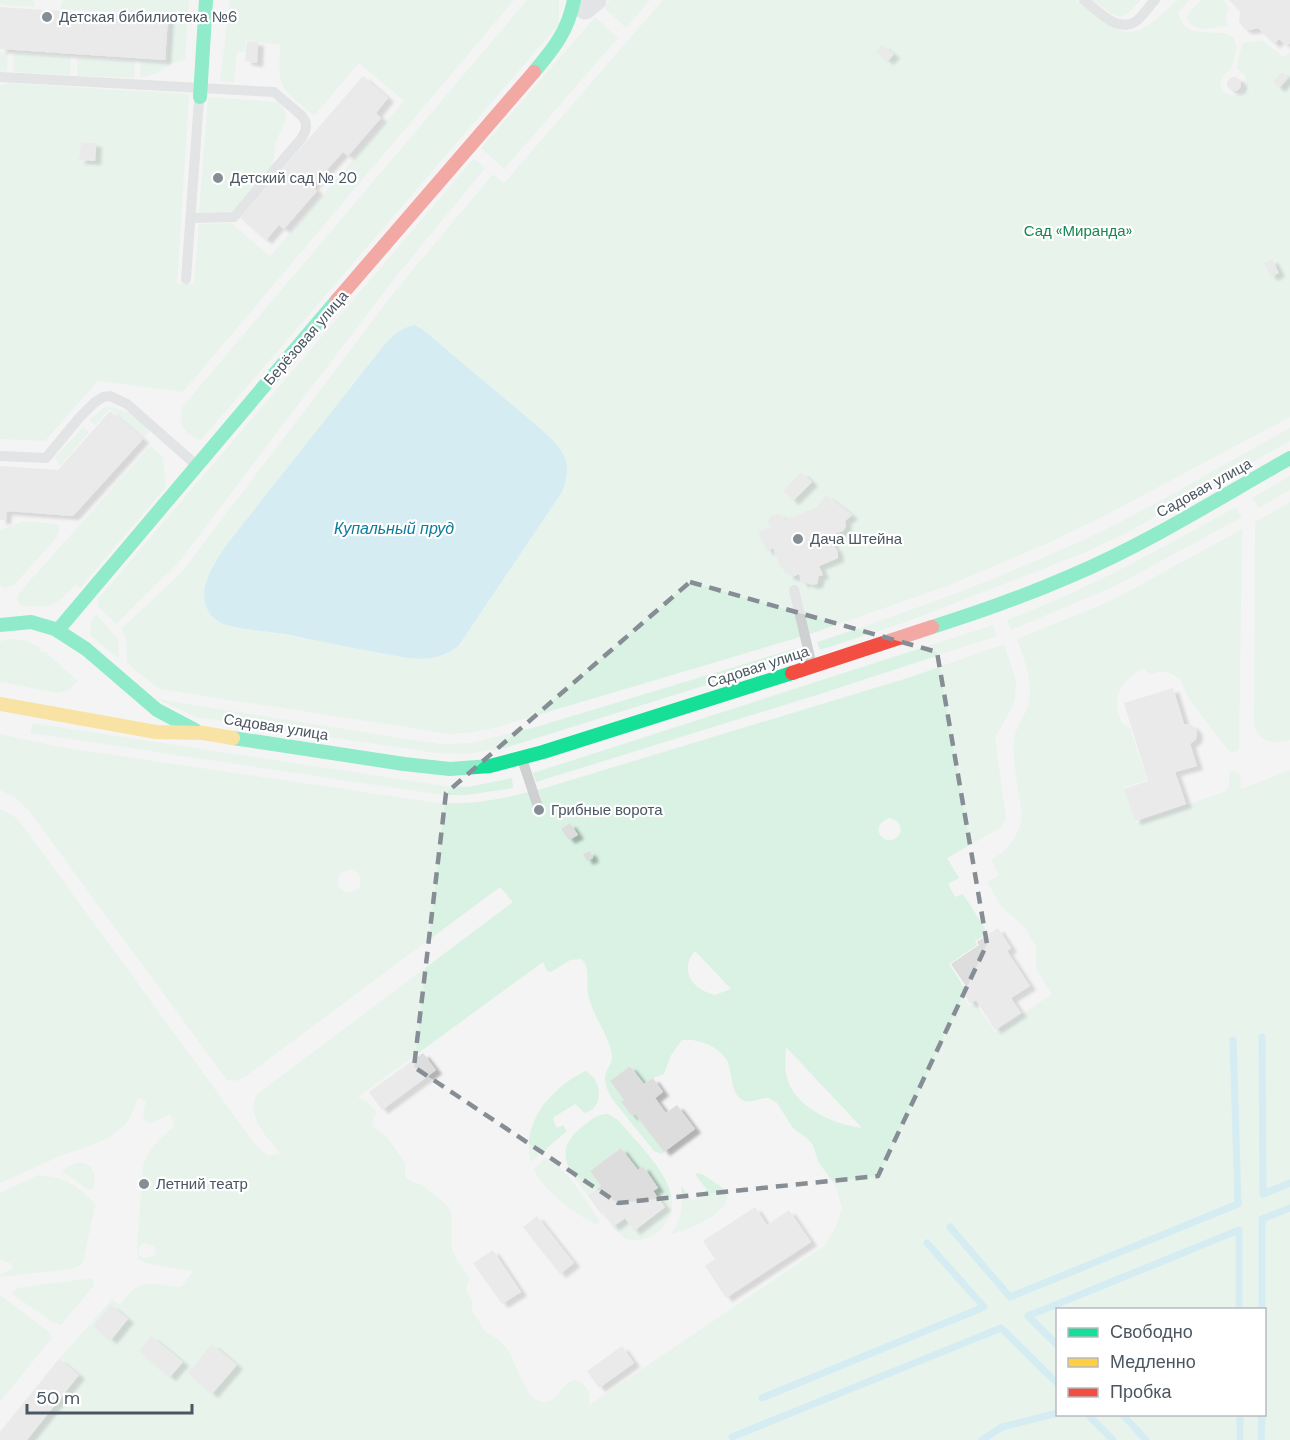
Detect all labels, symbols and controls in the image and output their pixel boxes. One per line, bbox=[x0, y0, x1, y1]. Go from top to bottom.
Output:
place label: Детская бибилиотека №6 bbox=[59, 7, 237, 27]
marker: Детская бибилиотека №6 bbox=[40, 10, 54, 24]
place label: Детский сад № 20 bbox=[230, 168, 357, 188]
marker: Детский сад № 20 bbox=[211, 171, 225, 185]
park label: Сад «Миранда» bbox=[1024, 221, 1133, 241]
street label: Берёзовая улица bbox=[259, 286, 353, 390]
street label: Садовая улица bbox=[1153, 453, 1256, 522]
water label: Купальный пруд bbox=[334, 518, 454, 539]
place label: Дача Штейна bbox=[810, 529, 903, 549]
marker: Дача Штейна bbox=[791, 532, 805, 546]
street label: Садовая улица bbox=[705, 641, 812, 693]
street label: Садовая улица bbox=[222, 709, 331, 745]
place label: Грибные ворота bbox=[551, 800, 663, 820]
marker: Грибные ворота bbox=[532, 803, 546, 817]
place label: Летний театр bbox=[156, 1174, 248, 1194]
marker: Летний театр bbox=[137, 1177, 151, 1191]
legend bbox=[1056, 1308, 1266, 1416]
text: Свободно bbox=[1110, 1320, 1193, 1344]
text: Медленно bbox=[1110, 1350, 1196, 1374]
scale bar bbox=[27, 1377, 192, 1415]
text: Пробка bbox=[1110, 1380, 1173, 1404]
text: 50 m bbox=[36, 1386, 80, 1410]

